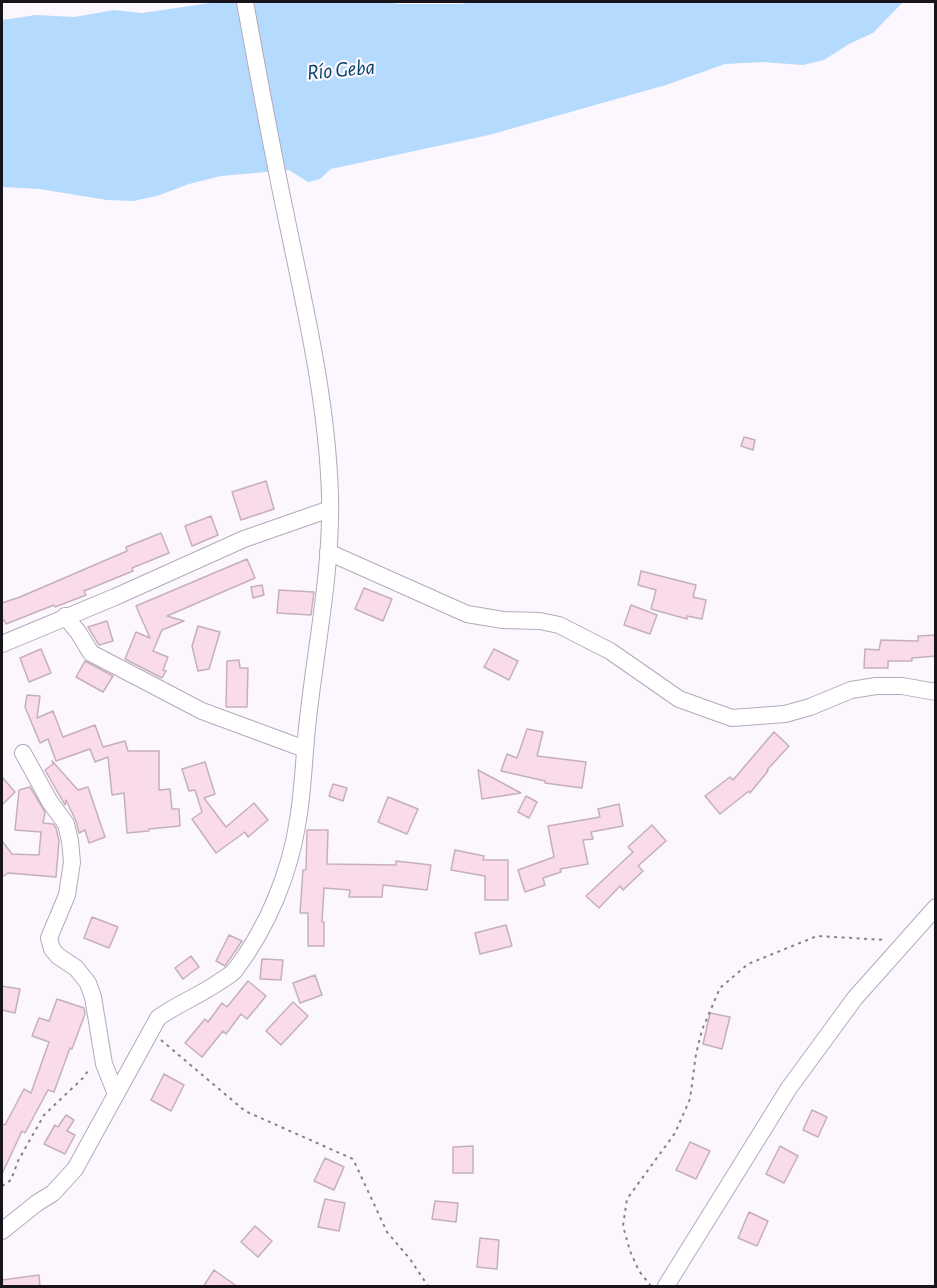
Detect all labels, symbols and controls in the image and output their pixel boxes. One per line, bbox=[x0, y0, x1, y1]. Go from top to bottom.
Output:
water label: Río Geba bbox=[306, 54, 376, 86]

